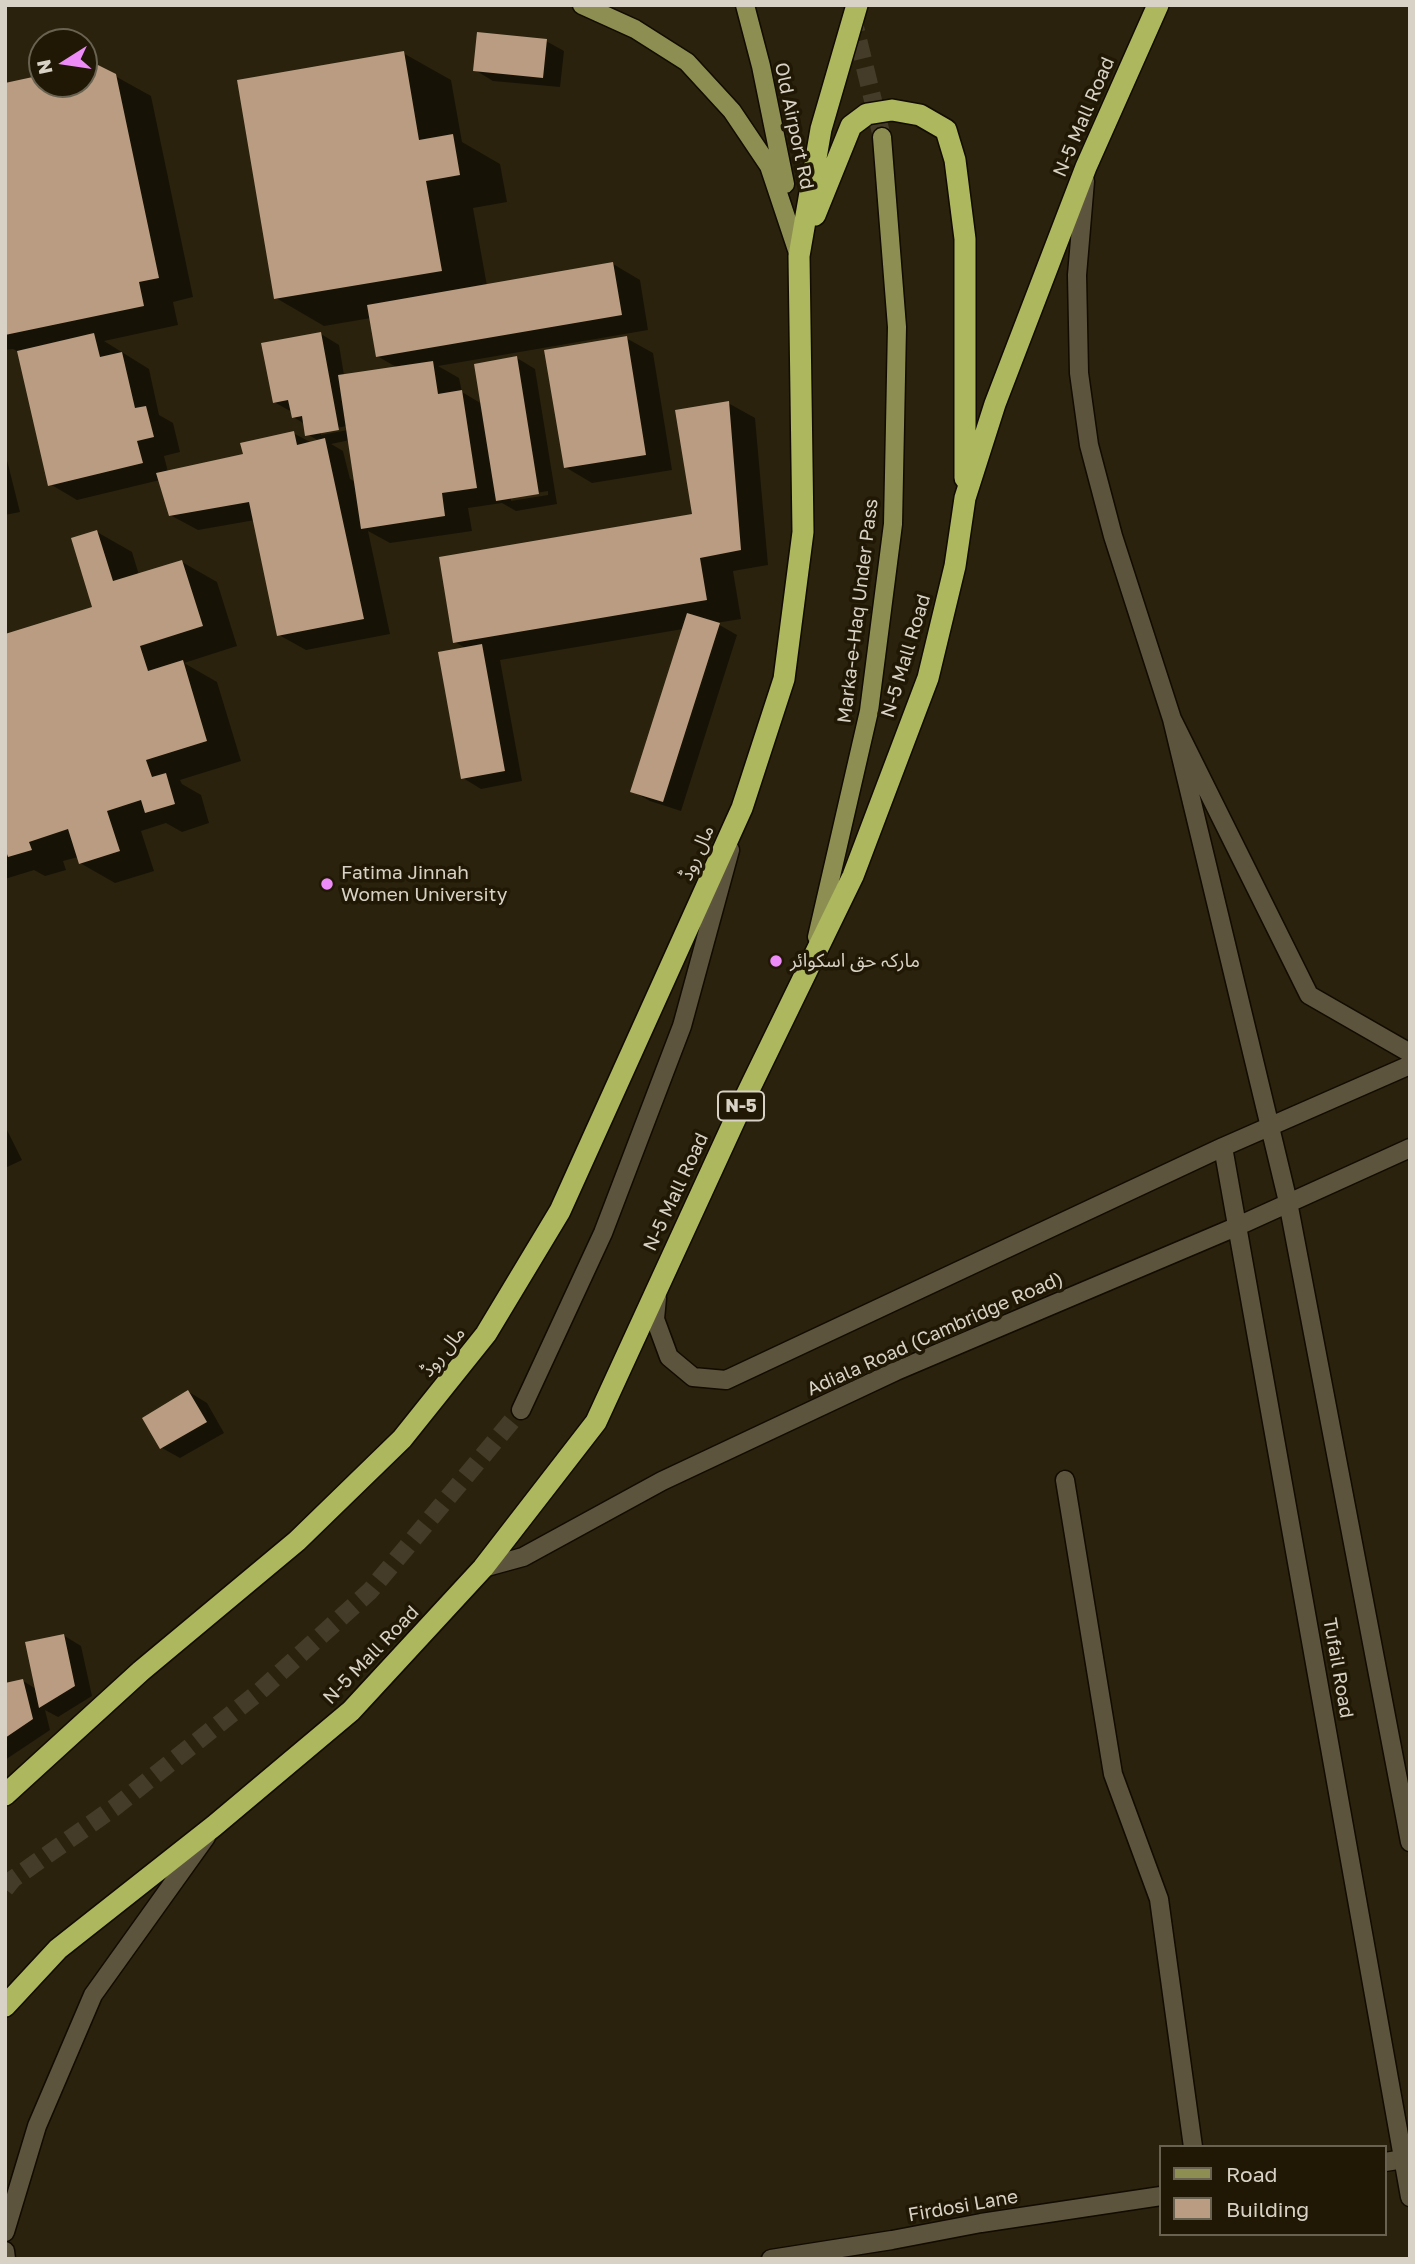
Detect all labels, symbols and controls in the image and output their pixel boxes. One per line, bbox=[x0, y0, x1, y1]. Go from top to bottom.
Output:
north arrow bbox=[28, 28, 98, 98]
street label: N-5 Mall Road bbox=[1049, 54, 1119, 180]
text: N bbox=[31, 58, 57, 77]
street label: Old Airport Rd bbox=[769, 60, 819, 192]
street label: Marka-e-Haq Under Pass bbox=[833, 497, 883, 725]
street label: N-5 Mall Road bbox=[876, 591, 936, 721]
street label: مال روڈ bbox=[675, 822, 719, 884]
place label: Fatima Jinnah Women University bbox=[341, 862, 507, 906]
marker: Fatima Jinnah Women University bbox=[319, 876, 335, 892]
place label: مارکہ حق اسکوائر bbox=[790, 950, 920, 972]
marker: مارکہ حق اسکوائر bbox=[768, 953, 784, 969]
road number: N-5 bbox=[718, 1092, 764, 1120]
street label: N-5 Mall Road bbox=[639, 1129, 713, 1255]
street label: Adiala Road (Cambridge Road) bbox=[804, 1267, 1066, 1401]
street label: مال روڈ bbox=[416, 1322, 470, 1382]
street label: N-5 Mall Road bbox=[318, 1601, 424, 1709]
street label: Tufail Road bbox=[1318, 1616, 1358, 1720]
legend bbox=[1160, 2145, 1387, 2236]
text: Road bbox=[1226, 2161, 1277, 2187]
street label: Firdosi Lane bbox=[906, 2185, 1020, 2227]
text: Building bbox=[1226, 2196, 1309, 2222]

